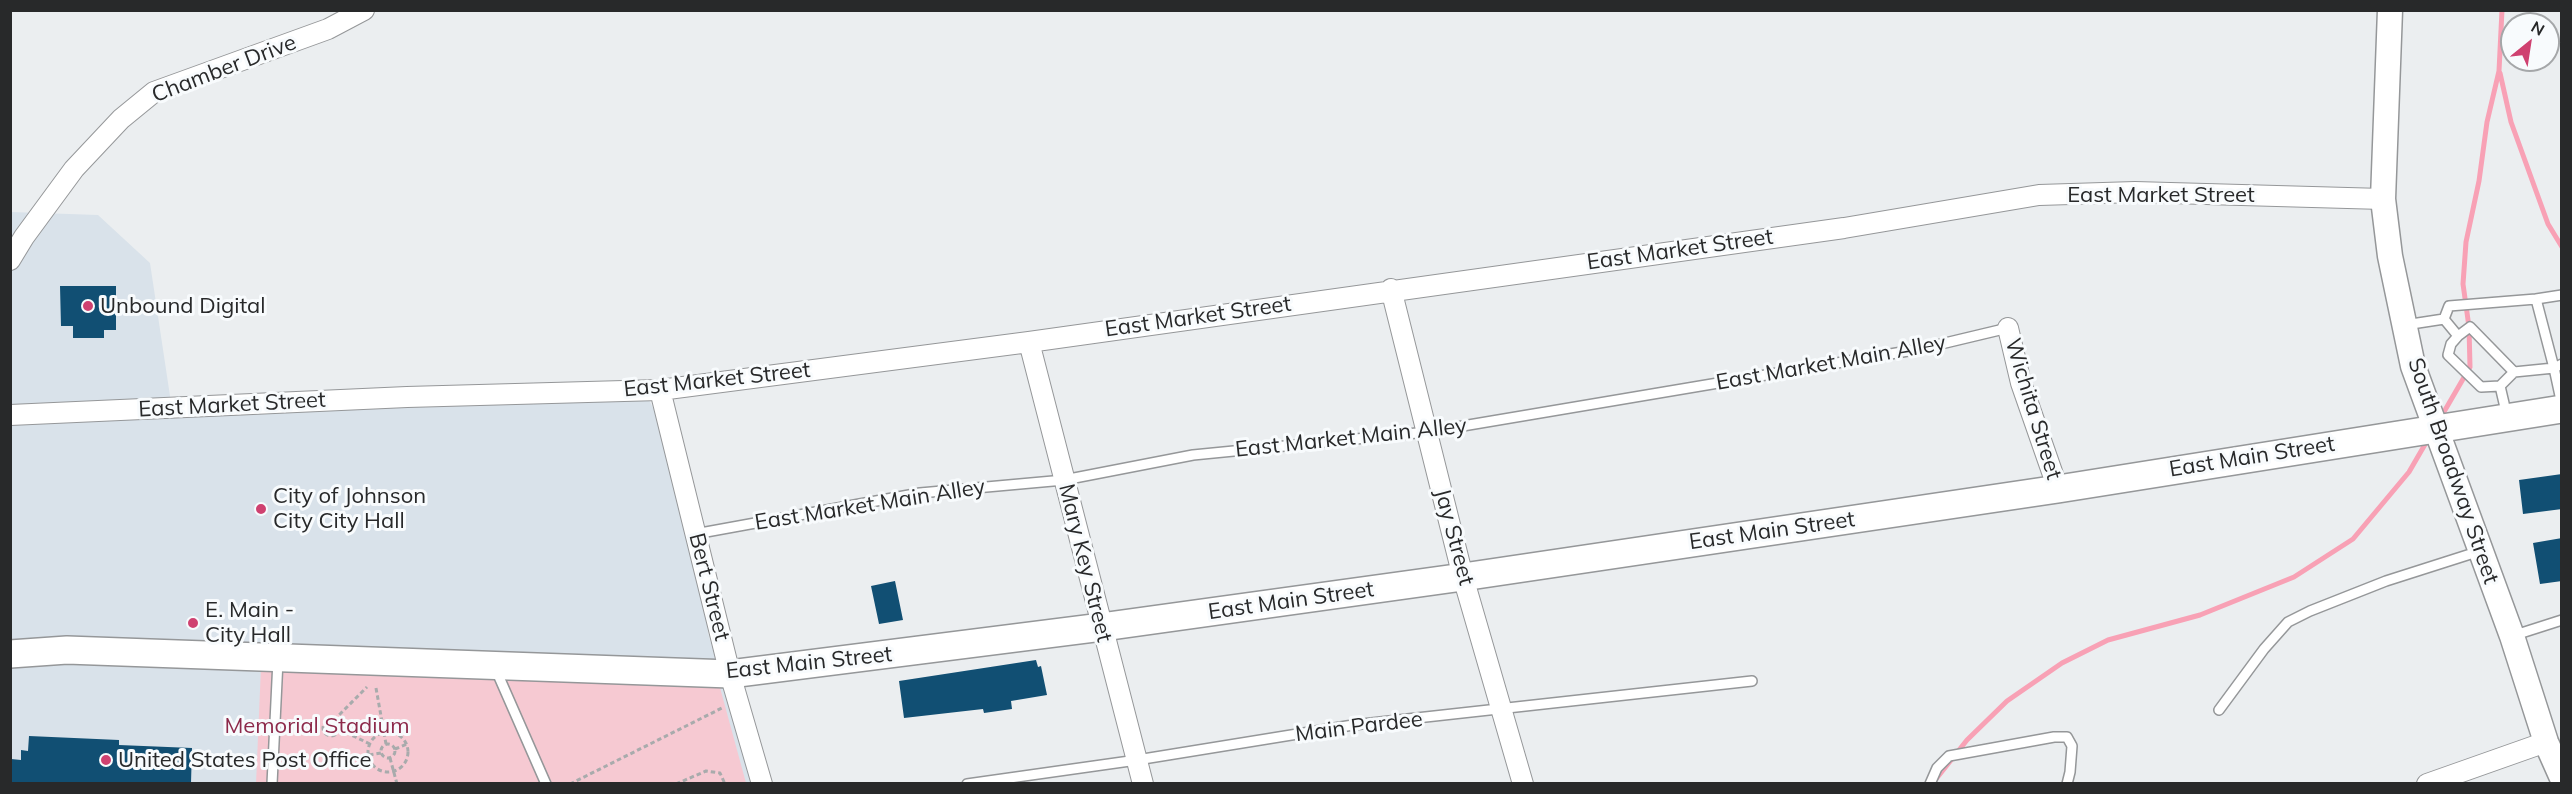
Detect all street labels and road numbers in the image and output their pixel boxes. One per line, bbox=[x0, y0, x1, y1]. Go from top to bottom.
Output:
street label: Chamber Drive bbox=[148, 29, 300, 109]
street label: East Market Street bbox=[2067, 182, 2255, 208]
street label: East Market Street bbox=[1585, 224, 1775, 276]
street label: East Market Street bbox=[1103, 291, 1293, 343]
street label: East Market Main Alley bbox=[1714, 330, 1948, 396]
street label: Wichita Street bbox=[1999, 335, 2067, 483]
street label: South Broadway Street bbox=[2402, 355, 2504, 587]
street label: East Market Street bbox=[622, 357, 812, 403]
street label: East Market Street bbox=[138, 387, 326, 423]
street label: East Market Main Alley bbox=[1234, 413, 1468, 463]
street label: East Main Street bbox=[2167, 431, 2337, 483]
street label: East Market Main Alley bbox=[753, 474, 987, 536]
street label: Mary Key Street bbox=[1053, 481, 1117, 645]
street label: Jay Street bbox=[1428, 486, 1480, 588]
street label: East Main Street bbox=[1687, 506, 1857, 556]
street label: Bert Street bbox=[683, 531, 735, 643]
street label: East Main Street bbox=[1206, 576, 1376, 626]
street label: East Main Street bbox=[725, 641, 893, 685]
street label: Main Pardee bbox=[1294, 706, 1424, 748]

